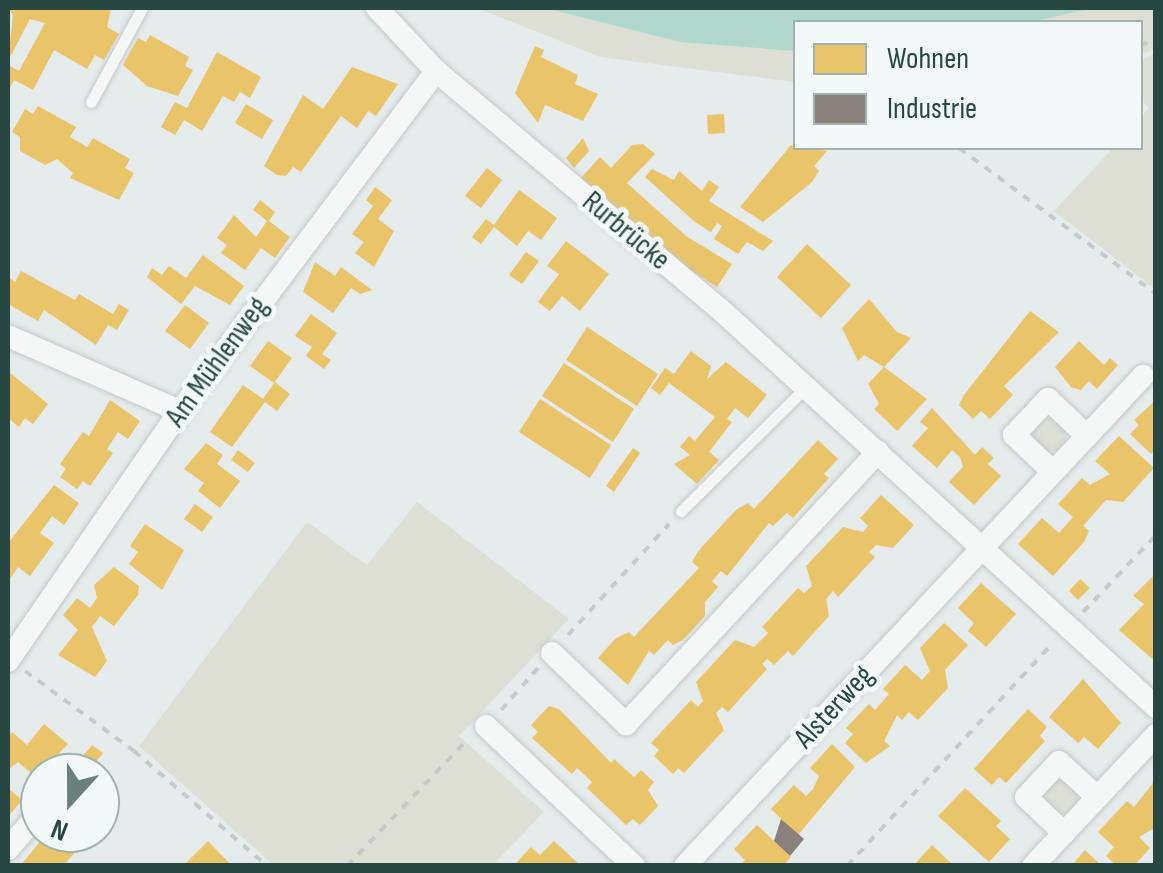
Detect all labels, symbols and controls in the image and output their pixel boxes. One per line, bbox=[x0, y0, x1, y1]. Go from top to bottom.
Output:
legend bbox=[793, 20, 1143, 150]
text: Wohnen bbox=[887, 41, 969, 77]
text: Industrie bbox=[887, 91, 977, 127]
street label: Rurbrücke bbox=[575, 184, 677, 278]
street label: Am Mühlenweg bbox=[158, 290, 276, 434]
street label: Alsterweg bbox=[787, 658, 881, 756]
north arrow bbox=[20, 753, 120, 853]
text: N bbox=[47, 812, 73, 848]

